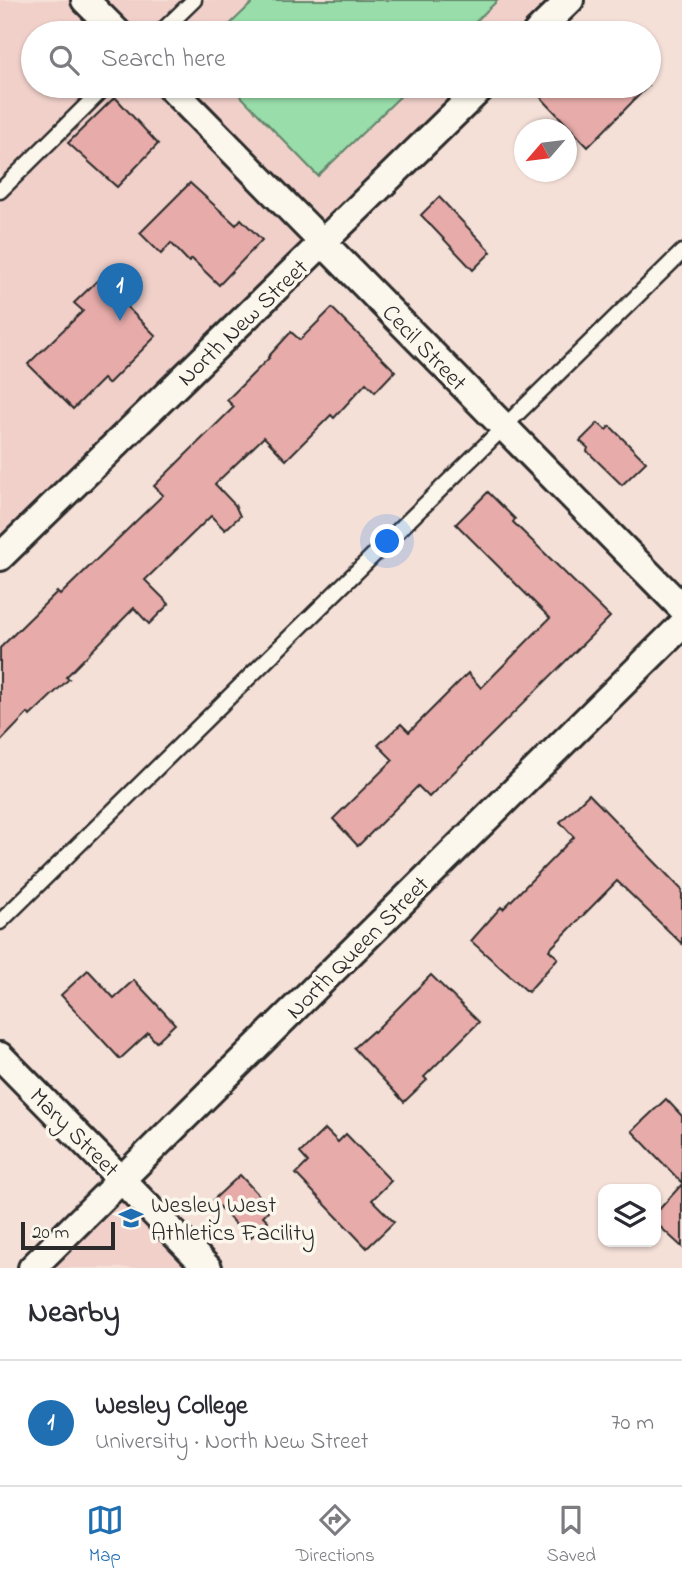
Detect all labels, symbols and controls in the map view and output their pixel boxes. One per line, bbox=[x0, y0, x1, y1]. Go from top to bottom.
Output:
search box bbox=[21, 21, 661, 98]
icon: search bbox=[45, 41, 83, 79]
text: Search here bbox=[101, 41, 226, 79]
north arrow bbox=[514, 119, 577, 182]
street label: North New Street bbox=[170, 252, 317, 396]
pin: 1 bbox=[97, 263, 143, 321]
street label: Cecil Street bbox=[373, 297, 474, 400]
your location bbox=[370, 524, 404, 558]
street label: North Queen Street bbox=[279, 869, 438, 1028]
street label: Mary Street bbox=[20, 1081, 126, 1187]
map controls bbox=[598, 1184, 661, 1247]
button: layers bbox=[598, 1184, 661, 1247]
place label: Wesley West Athletics Facility bbox=[151, 1189, 315, 1253]
school or university icon: Wesley West Athletics Facility bbox=[117, 1204, 145, 1232]
scale bar bbox=[21, 1219, 116, 1251]
text: 20 m bbox=[32, 1220, 69, 1247]
text: Nearby bbox=[28, 1292, 120, 1336]
text: Wesley College bbox=[95, 1388, 248, 1426]
text: 1 bbox=[47, 1407, 55, 1440]
text: 70 m bbox=[611, 1407, 654, 1440]
text: University · North New Street bbox=[95, 1426, 368, 1459]
tab: Map bbox=[86, 1501, 124, 1570]
tab: Directions bbox=[296, 1501, 375, 1570]
tab: Saved bbox=[547, 1501, 596, 1570]

